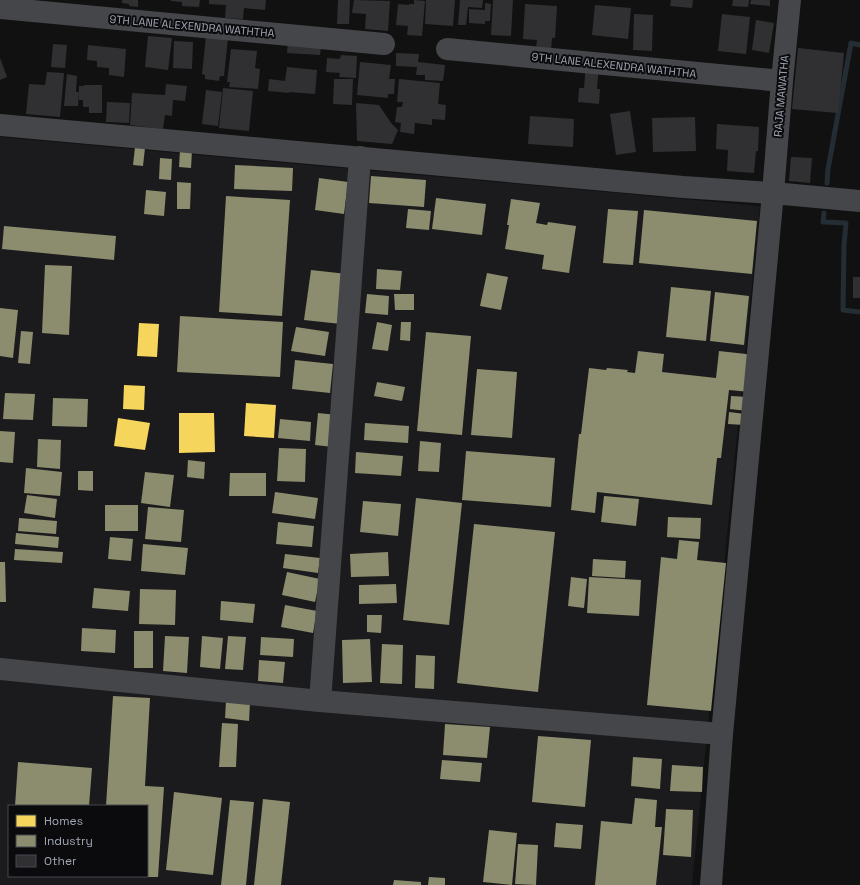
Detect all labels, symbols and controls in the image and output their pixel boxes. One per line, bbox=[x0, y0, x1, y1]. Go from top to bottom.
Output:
street label: 9TH LANE ALEXENDRA WATHTHA bbox=[109, 12, 275, 40]
street label: 9TH LANE ALEXENDRA WATHTHA bbox=[531, 49, 697, 81]
street label: RAJA MAWATHA bbox=[770, 55, 792, 137]
legend bbox=[8, 805, 148, 877]
text: Homes bbox=[44, 813, 83, 829]
text: Industry bbox=[44, 833, 93, 849]
text: Other bbox=[44, 853, 77, 869]

